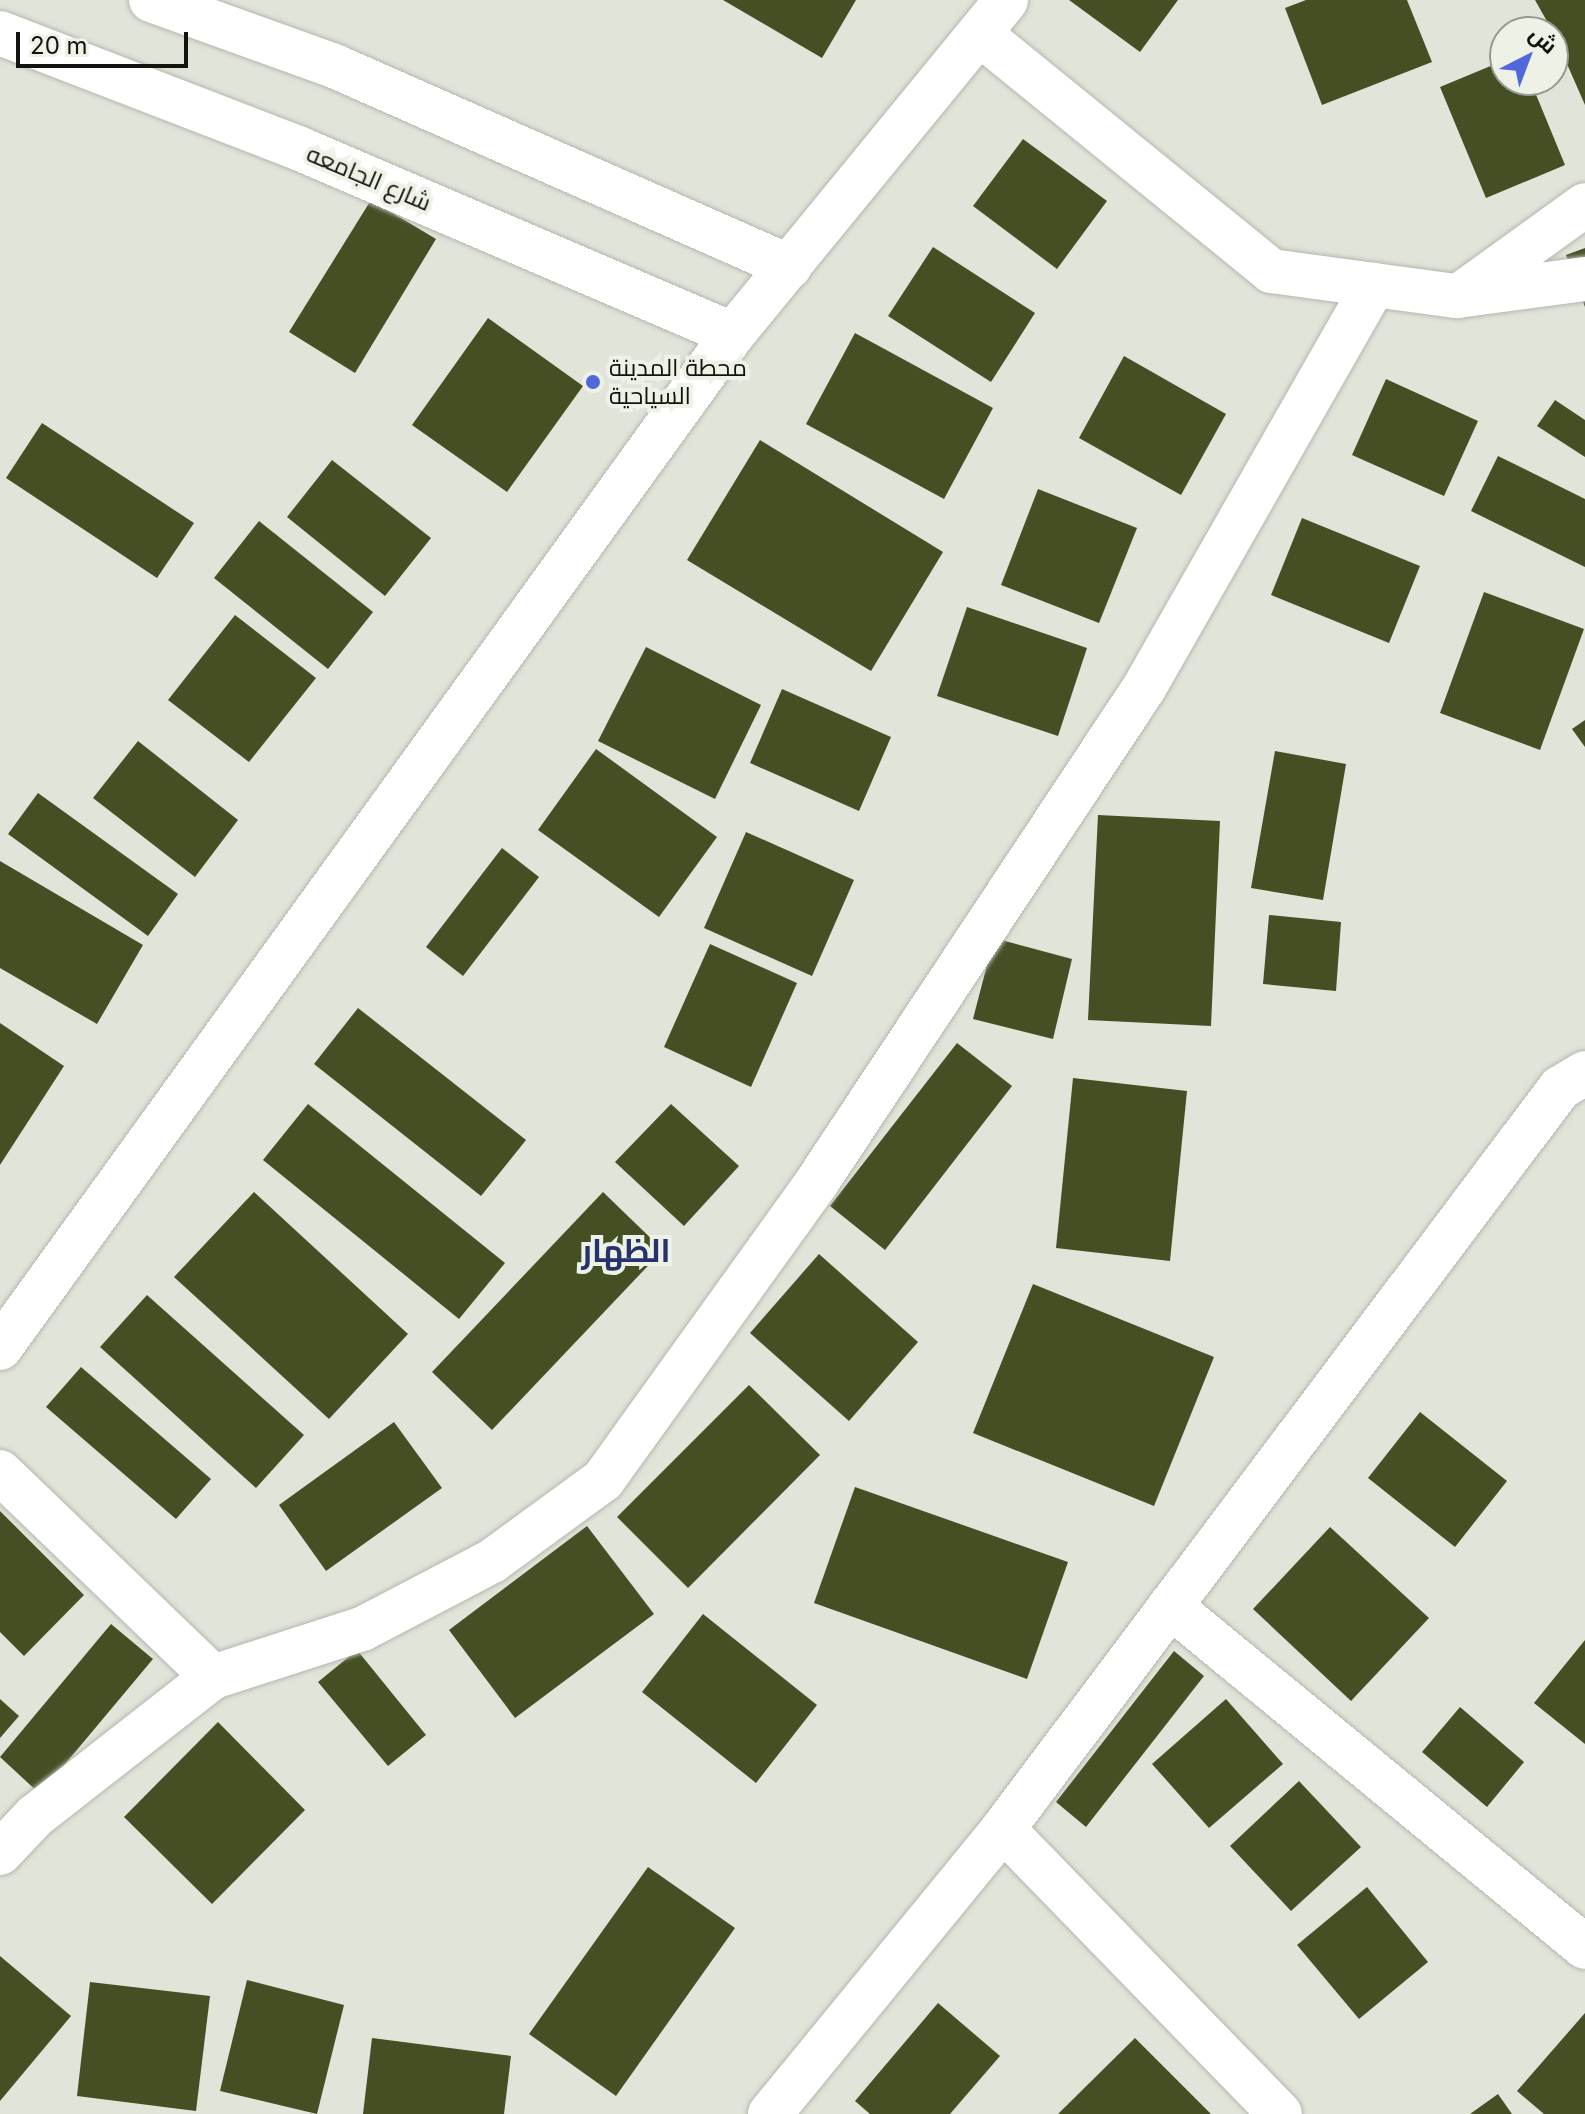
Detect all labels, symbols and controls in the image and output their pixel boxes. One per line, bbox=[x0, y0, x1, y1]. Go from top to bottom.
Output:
scale bar bbox=[20, 16, 192, 66]
north arrow bbox=[1489, 16, 1569, 96]
text: ش bbox=[1525, 21, 1563, 59]
text: 20 m bbox=[30, 31, 88, 60]
street label: شارع الجامعه bbox=[302, 139, 436, 217]
place label: محطة المدينة السياحية bbox=[609, 354, 747, 410]
marker: محطة المدينة السياحية bbox=[584, 373, 602, 391]
district label: الظهار bbox=[582, 1232, 670, 1270]

